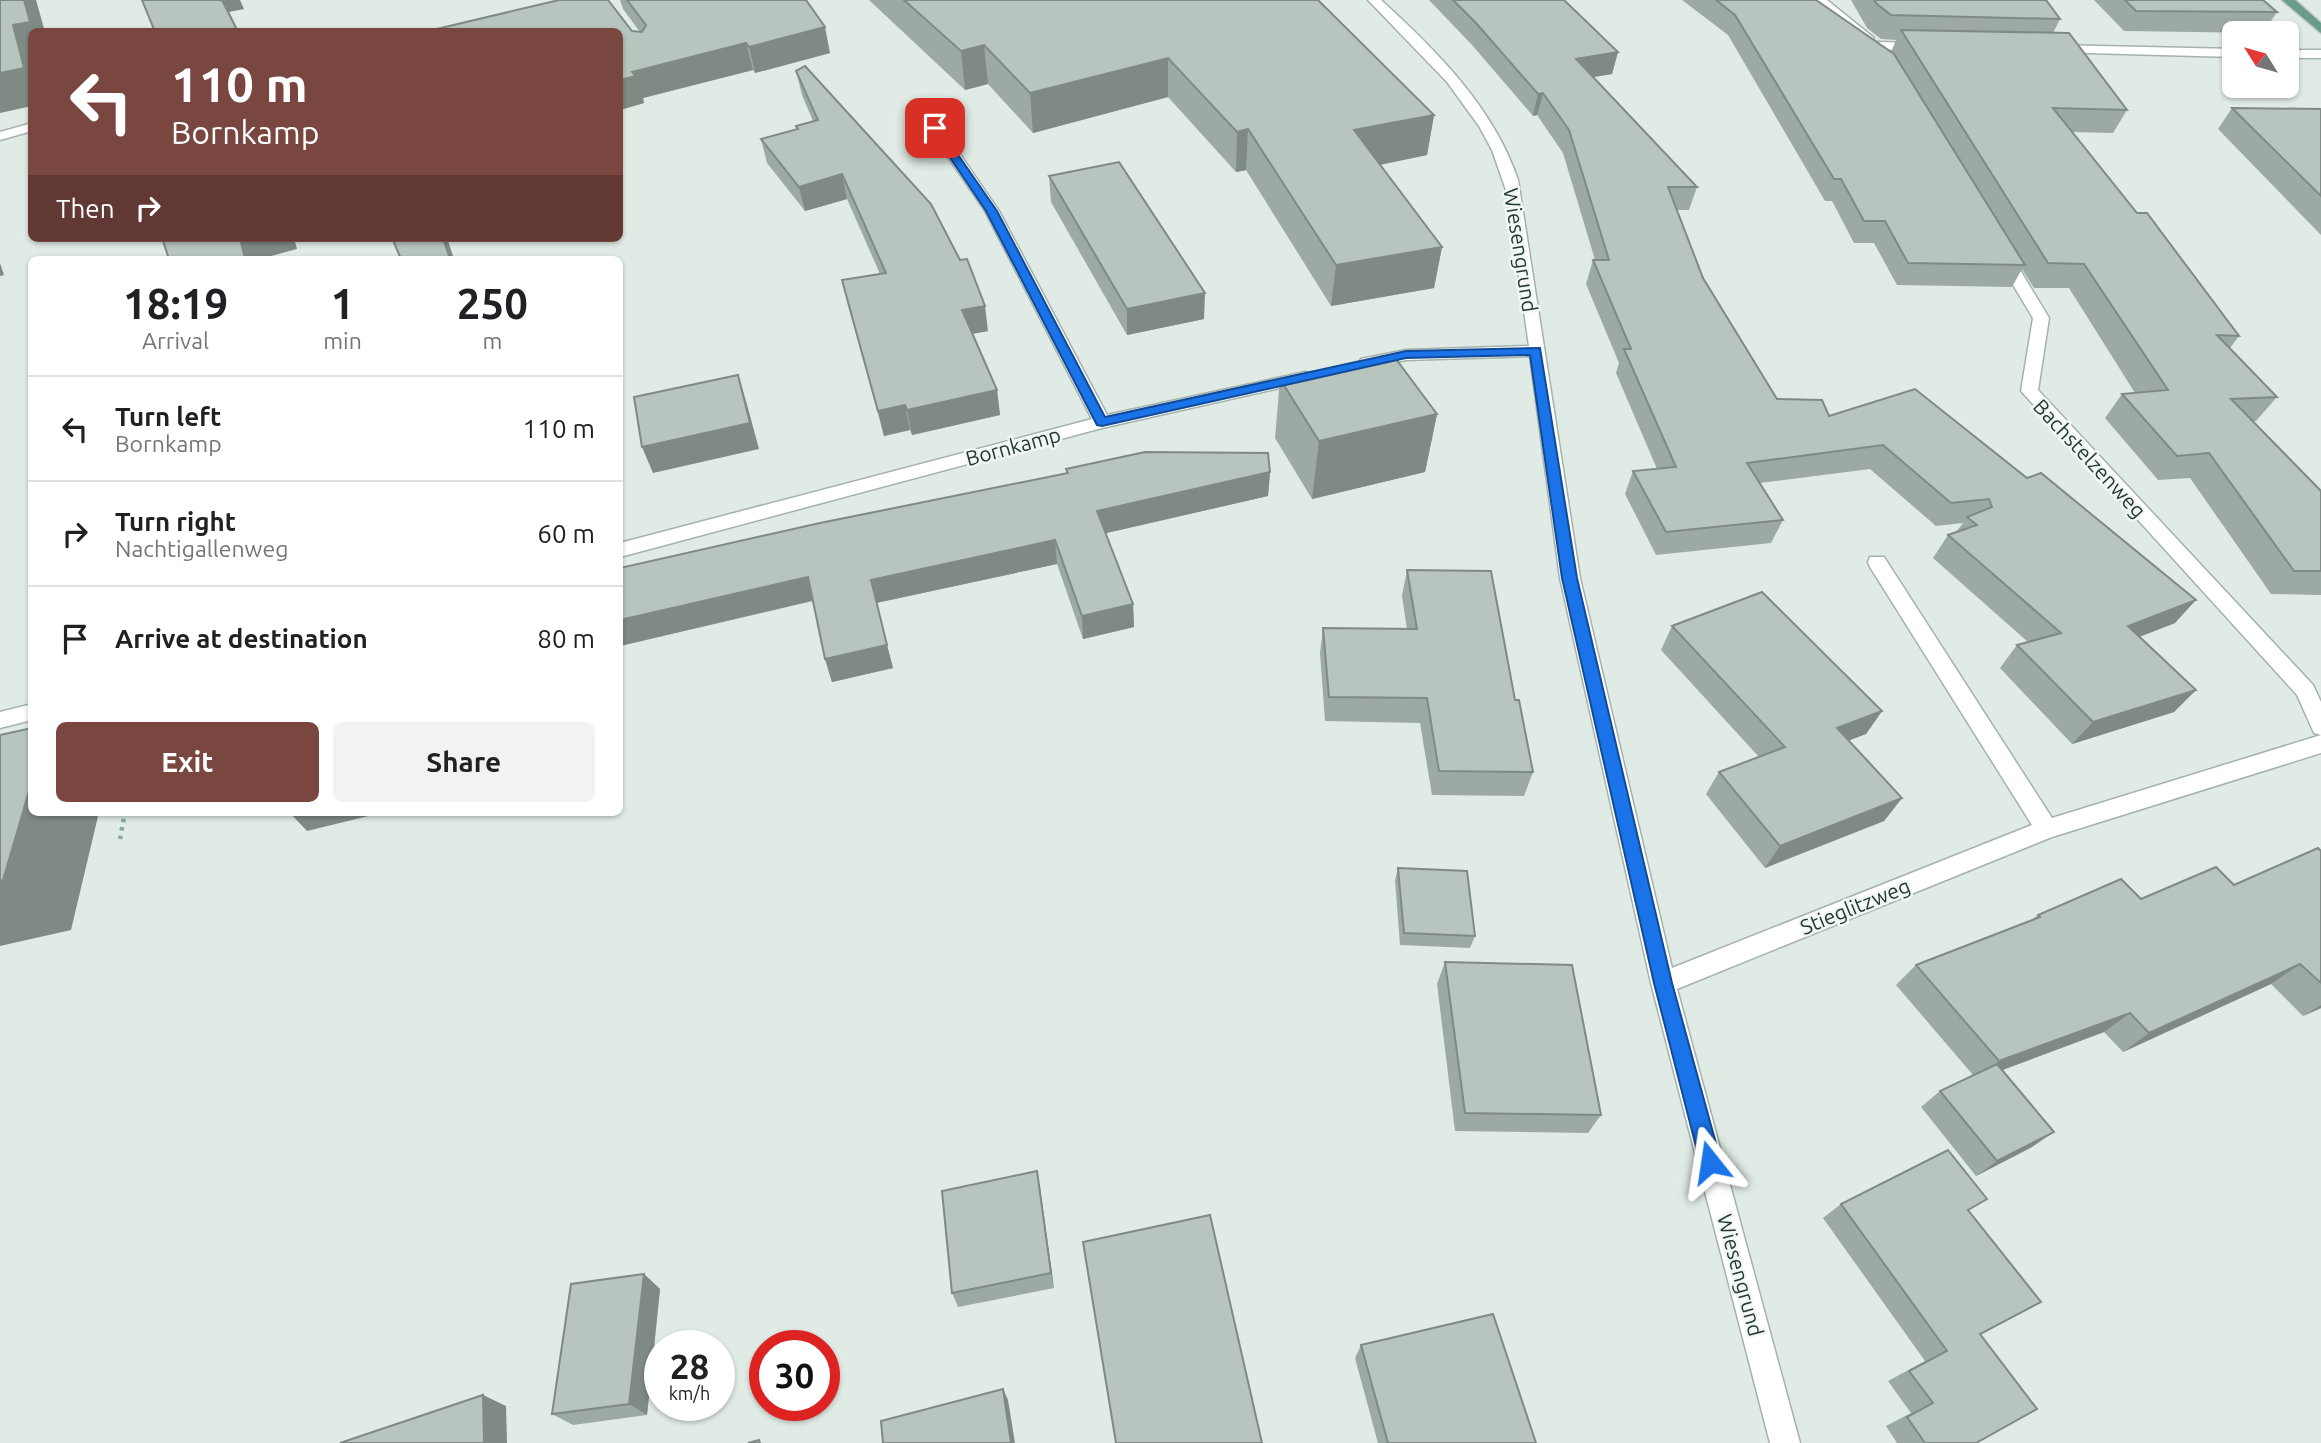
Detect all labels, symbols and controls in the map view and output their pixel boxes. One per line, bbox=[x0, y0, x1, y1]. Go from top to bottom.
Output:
north arrow bbox=[2222, 21, 2300, 98]
map controls bbox=[2222, 21, 2299, 98]
icon: left bbox=[56, 56, 147, 147]
text: 110 m bbox=[171, 56, 308, 111]
pin bbox=[905, 98, 965, 158]
icon: arrive bbox=[916, 109, 954, 147]
text: Bornkamp bbox=[171, 114, 319, 150]
street label: Wiesengrund bbox=[1499, 186, 1543, 314]
icon: right bbox=[129, 189, 167, 227]
text: Then bbox=[56, 194, 115, 223]
text: 18:19 bbox=[123, 280, 228, 327]
text: 1 bbox=[331, 280, 354, 327]
text: 250 bbox=[457, 280, 528, 327]
text: Arrival bbox=[142, 328, 209, 353]
text: min bbox=[323, 328, 362, 353]
text: m bbox=[482, 328, 502, 353]
street label: Bachstelzenweg bbox=[2029, 394, 2151, 522]
text: Turn left bbox=[115, 402, 221, 431]
icon: left bbox=[56, 410, 94, 448]
text: 110 m bbox=[523, 414, 595, 443]
street label: Bornkamp bbox=[963, 422, 1063, 470]
text: Bornkamp bbox=[115, 431, 222, 456]
text: Turn right bbox=[115, 507, 236, 536]
icon: right bbox=[56, 515, 94, 553]
text: 60 m bbox=[537, 519, 595, 548]
text: Nachtigallenweg bbox=[115, 536, 288, 561]
icon: arrive bbox=[56, 620, 94, 658]
text: Arrive at destination bbox=[115, 624, 368, 653]
text: 80 m bbox=[537, 624, 595, 653]
button: Exit bbox=[56, 722, 319, 802]
button: Share bbox=[333, 722, 595, 802]
street label: Stieglitzweg bbox=[1796, 873, 1914, 939]
position arrow bbox=[1673, 1125, 1747, 1199]
street label: Wiesengrund bbox=[1713, 1211, 1769, 1339]
speed limit sign: 30 bbox=[749, 1330, 840, 1421]
text: 28 bbox=[670, 1346, 709, 1386]
text: km/h bbox=[669, 1383, 710, 1403]

